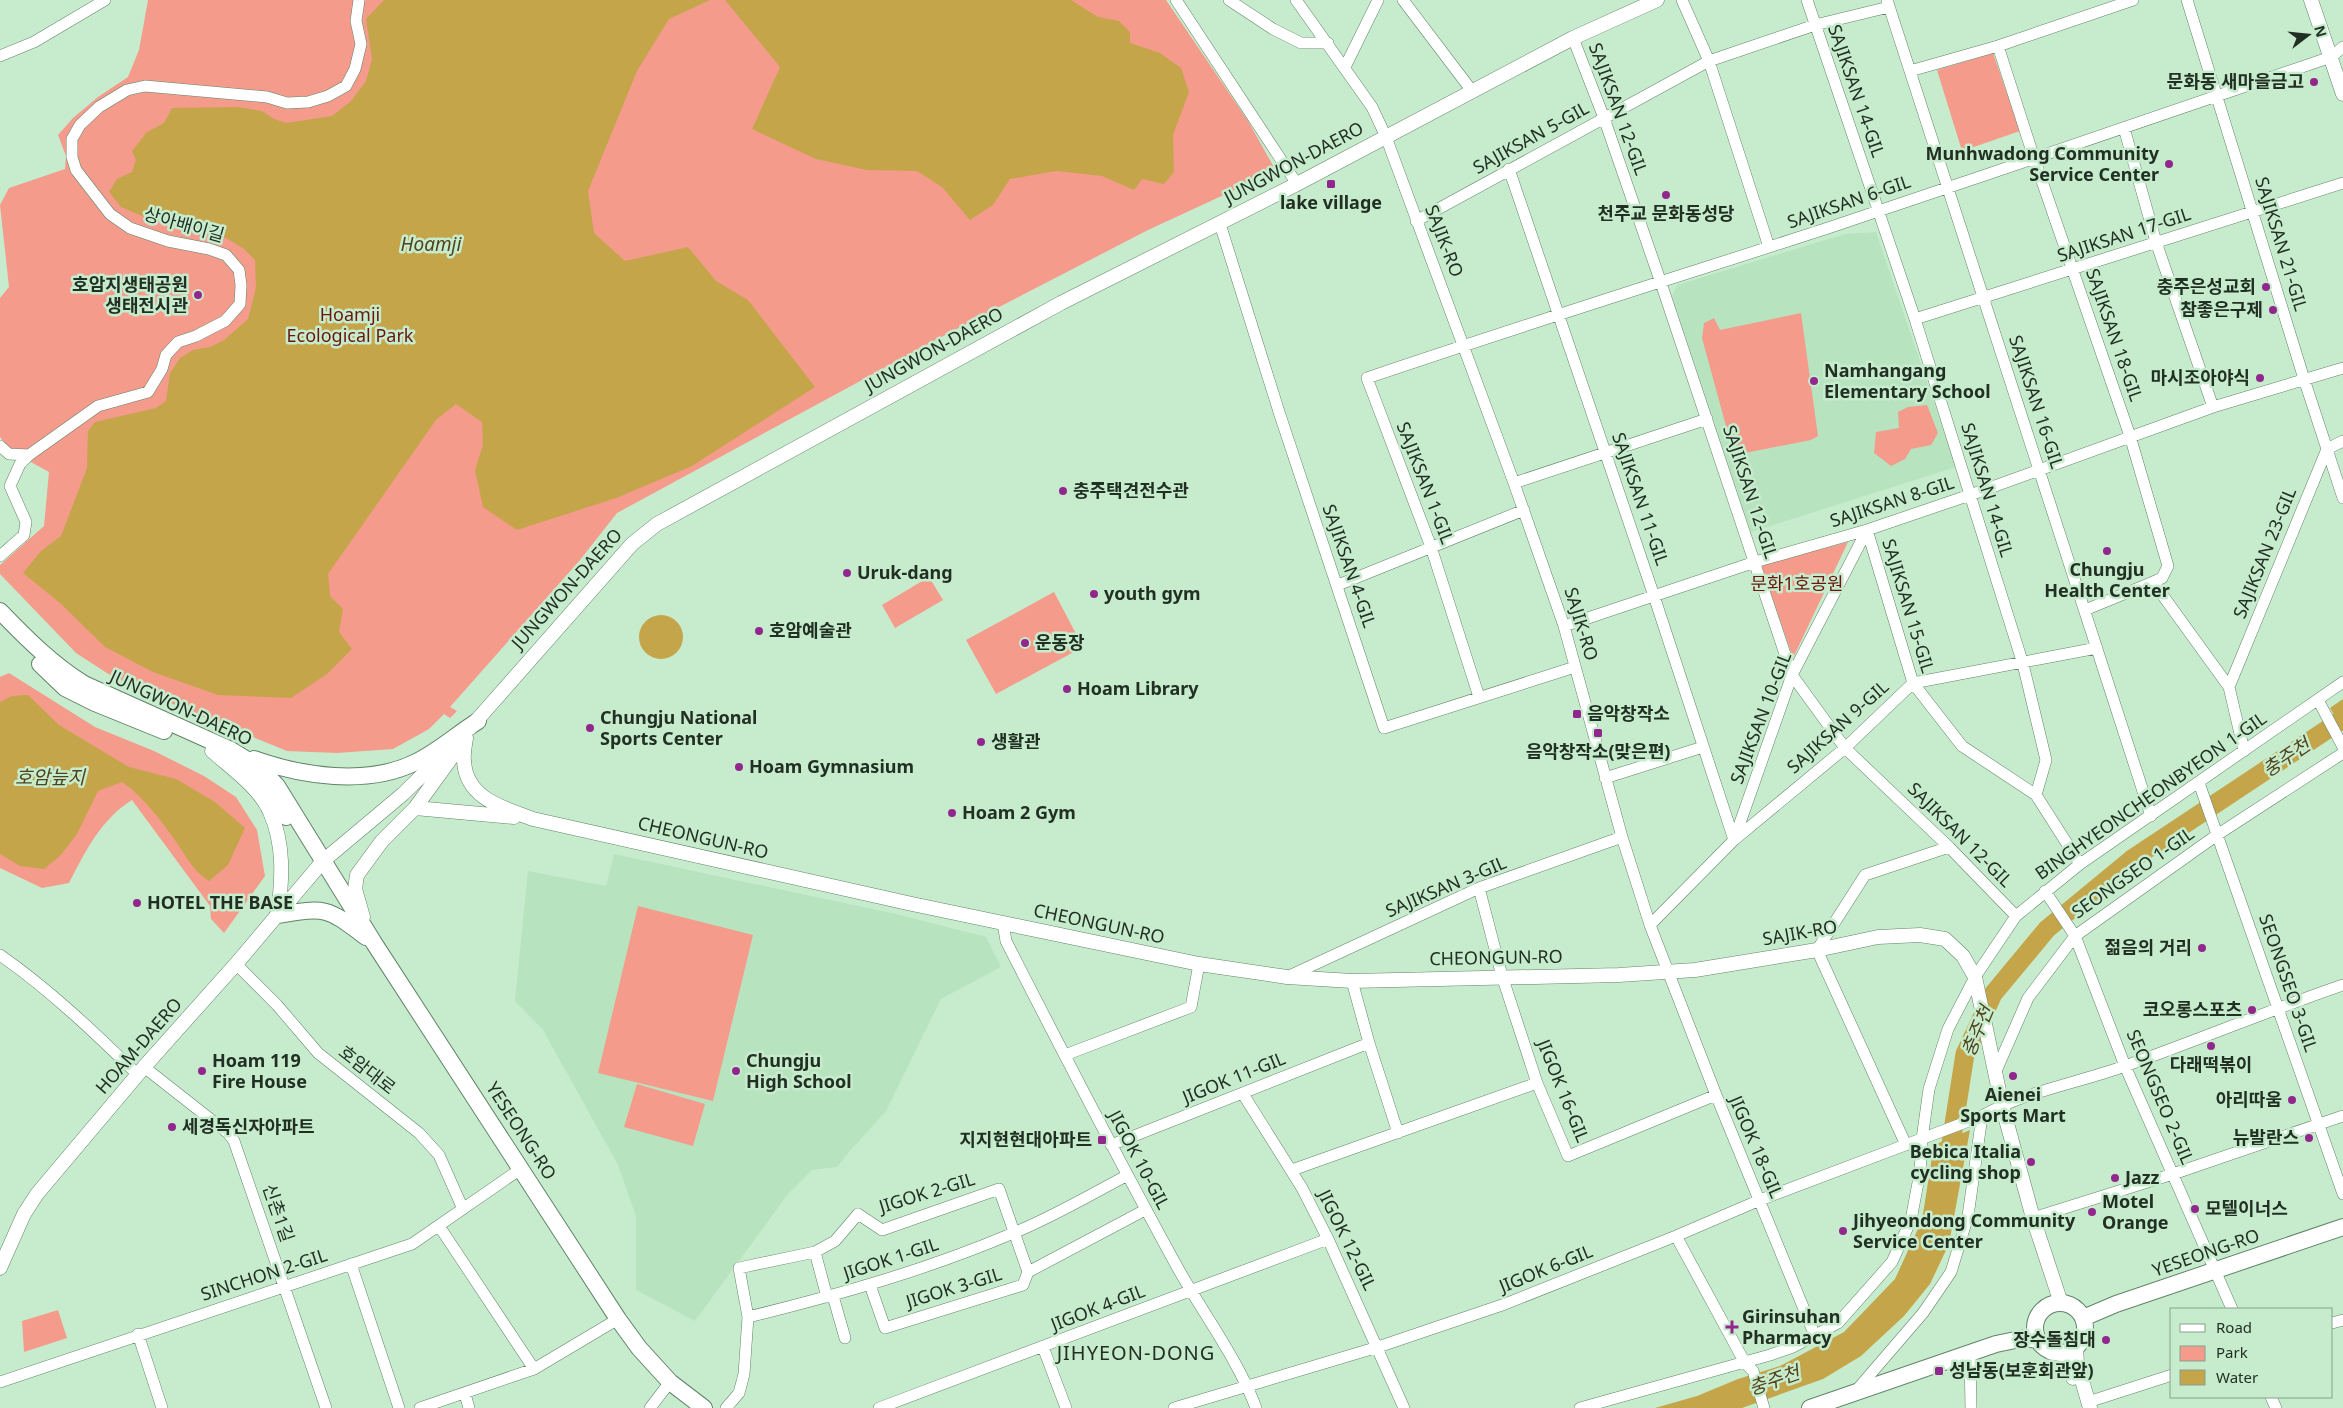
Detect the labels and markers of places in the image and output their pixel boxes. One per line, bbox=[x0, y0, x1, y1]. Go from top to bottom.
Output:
place label: 문화동 새마을금고 bbox=[2167, 69, 2304, 93]
marker: 문화동 새마을금고 bbox=[2308, 76, 2320, 88]
place label: Munhwadong Community Service Center bbox=[1926, 141, 2160, 186]
marker: Munhwadong Community Service Center bbox=[2163, 158, 2175, 170]
marker: lake village bbox=[1325, 178, 1337, 190]
marker: 천주교 문화동성당 bbox=[1660, 189, 1672, 201]
place label: lake village bbox=[1280, 190, 1382, 214]
place label: 천주교 문화동성당 bbox=[1597, 201, 1735, 225]
place label: 호암지생태공원 생태전시관 bbox=[72, 272, 188, 317]
place label: 충주은성교회 bbox=[2157, 274, 2256, 298]
marker: 충주은성교회 bbox=[2260, 281, 2272, 293]
marker: 호암지생태공원 생태전시관 bbox=[192, 289, 204, 301]
place label: 참좋은구제 bbox=[2180, 297, 2263, 321]
marker: 참좋은구제 bbox=[2267, 304, 2279, 316]
place label: Namhangang Elementary School bbox=[1824, 358, 1991, 403]
place label: 마시조아야식 bbox=[2151, 365, 2250, 389]
marker: 마시조아야식 bbox=[2254, 372, 2266, 384]
marker: Namhangang Elementary School bbox=[1808, 375, 1820, 387]
place label: 충주택견전수관 bbox=[1073, 478, 1189, 502]
marker: 충주택견전수관 bbox=[1057, 485, 1069, 497]
marker: Chungju Health Center bbox=[2101, 545, 2113, 557]
place label: Chungju Health Center bbox=[2044, 557, 2170, 602]
place label: Uruk-dang bbox=[857, 560, 953, 584]
marker: Uruk-dang bbox=[841, 567, 853, 579]
place label: youth gym bbox=[1104, 581, 1201, 605]
marker: youth gym bbox=[1088, 588, 1100, 600]
place label: 호암예술관 bbox=[769, 618, 852, 642]
marker: 호암예술관 bbox=[753, 625, 765, 637]
place label: 운동장 bbox=[1035, 630, 1085, 654]
marker: 운동장 bbox=[1019, 637, 1031, 649]
place label: Hoam Library bbox=[1077, 676, 1199, 700]
marker: Hoam Library bbox=[1061, 683, 1073, 695]
place label: 음악창작소 bbox=[1587, 701, 1670, 725]
place label: Chungju National Sports Center bbox=[600, 705, 757, 750]
marker: 음악창작소 bbox=[1571, 708, 1583, 720]
marker: Chungju National Sports Center bbox=[584, 722, 596, 734]
marker: 음악창작소(맞은편) bbox=[1592, 727, 1604, 739]
place label: 생활관 bbox=[991, 729, 1041, 753]
marker: 생활관 bbox=[975, 736, 987, 748]
place label: 음악창작소(맞은편) bbox=[1526, 739, 1670, 763]
place label: Hoam Gymnasium bbox=[749, 754, 914, 778]
marker: Hoam Gymnasium bbox=[733, 761, 745, 773]
place label: Hoam 2 Gym bbox=[962, 800, 1076, 824]
marker: Hoam 2 Gym bbox=[946, 807, 958, 819]
place label: HOTEL THE BASE bbox=[147, 890, 293, 914]
marker: HOTEL THE BASE bbox=[131, 897, 143, 909]
place label: 젊음의 거리 bbox=[2105, 935, 2192, 959]
marker: 젊음의 거리 bbox=[2196, 942, 2208, 954]
place label: 코오롱스포츠 bbox=[2143, 997, 2242, 1021]
marker: 코오롱스포츠 bbox=[2246, 1004, 2258, 1016]
marker: 다래떡볶이 bbox=[2205, 1040, 2217, 1052]
place label: Hoam 119 Fire House bbox=[212, 1048, 307, 1093]
place label: Chungju High School bbox=[746, 1048, 852, 1093]
place label: 다래떡볶이 bbox=[2170, 1052, 2252, 1076]
marker: Hoam 119 Fire House bbox=[196, 1065, 208, 1077]
marker: Chungju High School bbox=[730, 1065, 742, 1077]
marker: Aienei Sports Mart bbox=[2007, 1070, 2019, 1082]
place label: Aienei Sports Mart bbox=[1960, 1082, 2066, 1127]
place label: 아리따움 bbox=[2216, 1087, 2282, 1111]
marker: 아리따움 bbox=[2286, 1094, 2298, 1106]
place label: 세경독신자아파트 bbox=[182, 1114, 314, 1138]
marker: 세경독신자아파트 bbox=[166, 1121, 178, 1133]
place label: 뉴발란스 bbox=[2233, 1125, 2299, 1149]
place label: 지지현현대아파트 bbox=[960, 1127, 1092, 1151]
marker: 뉴발란스 bbox=[2303, 1132, 2315, 1144]
marker: 지지현현대아파트 bbox=[1096, 1134, 1108, 1146]
place label: Bebica Italia cycling shop bbox=[1910, 1139, 2021, 1184]
marker: Bebica Italia cycling shop bbox=[2025, 1156, 2037, 1168]
place label: Jazz bbox=[2123, 1165, 2160, 1189]
marker: Jazz bbox=[2109, 1172, 2121, 1184]
place label: Motel Orange bbox=[2102, 1189, 2169, 1234]
place label: 모텔이너스 bbox=[2205, 1196, 2288, 1220]
marker: 모텔이너스 bbox=[2189, 1203, 2201, 1215]
marker: Motel Orange bbox=[2086, 1206, 2098, 1218]
place label: Jihyeondong Community Service Center bbox=[1851, 1208, 2076, 1253]
marker: Jihyeondong Community Service Center bbox=[1837, 1225, 1849, 1237]
place label: Girinsuhan Pharmacy bbox=[1742, 1304, 1840, 1349]
marker: Girinsuhan Pharmacy bbox=[1726, 1321, 1738, 1333]
place label: 장수돌침대 bbox=[2013, 1327, 2096, 1351]
marker: 장수돌침대 bbox=[2100, 1334, 2112, 1346]
place label: 성남동(보훈회관앞) bbox=[1949, 1358, 2094, 1382]
marker: 성남동(보훈회관앞) bbox=[1933, 1365, 1945, 1377]

